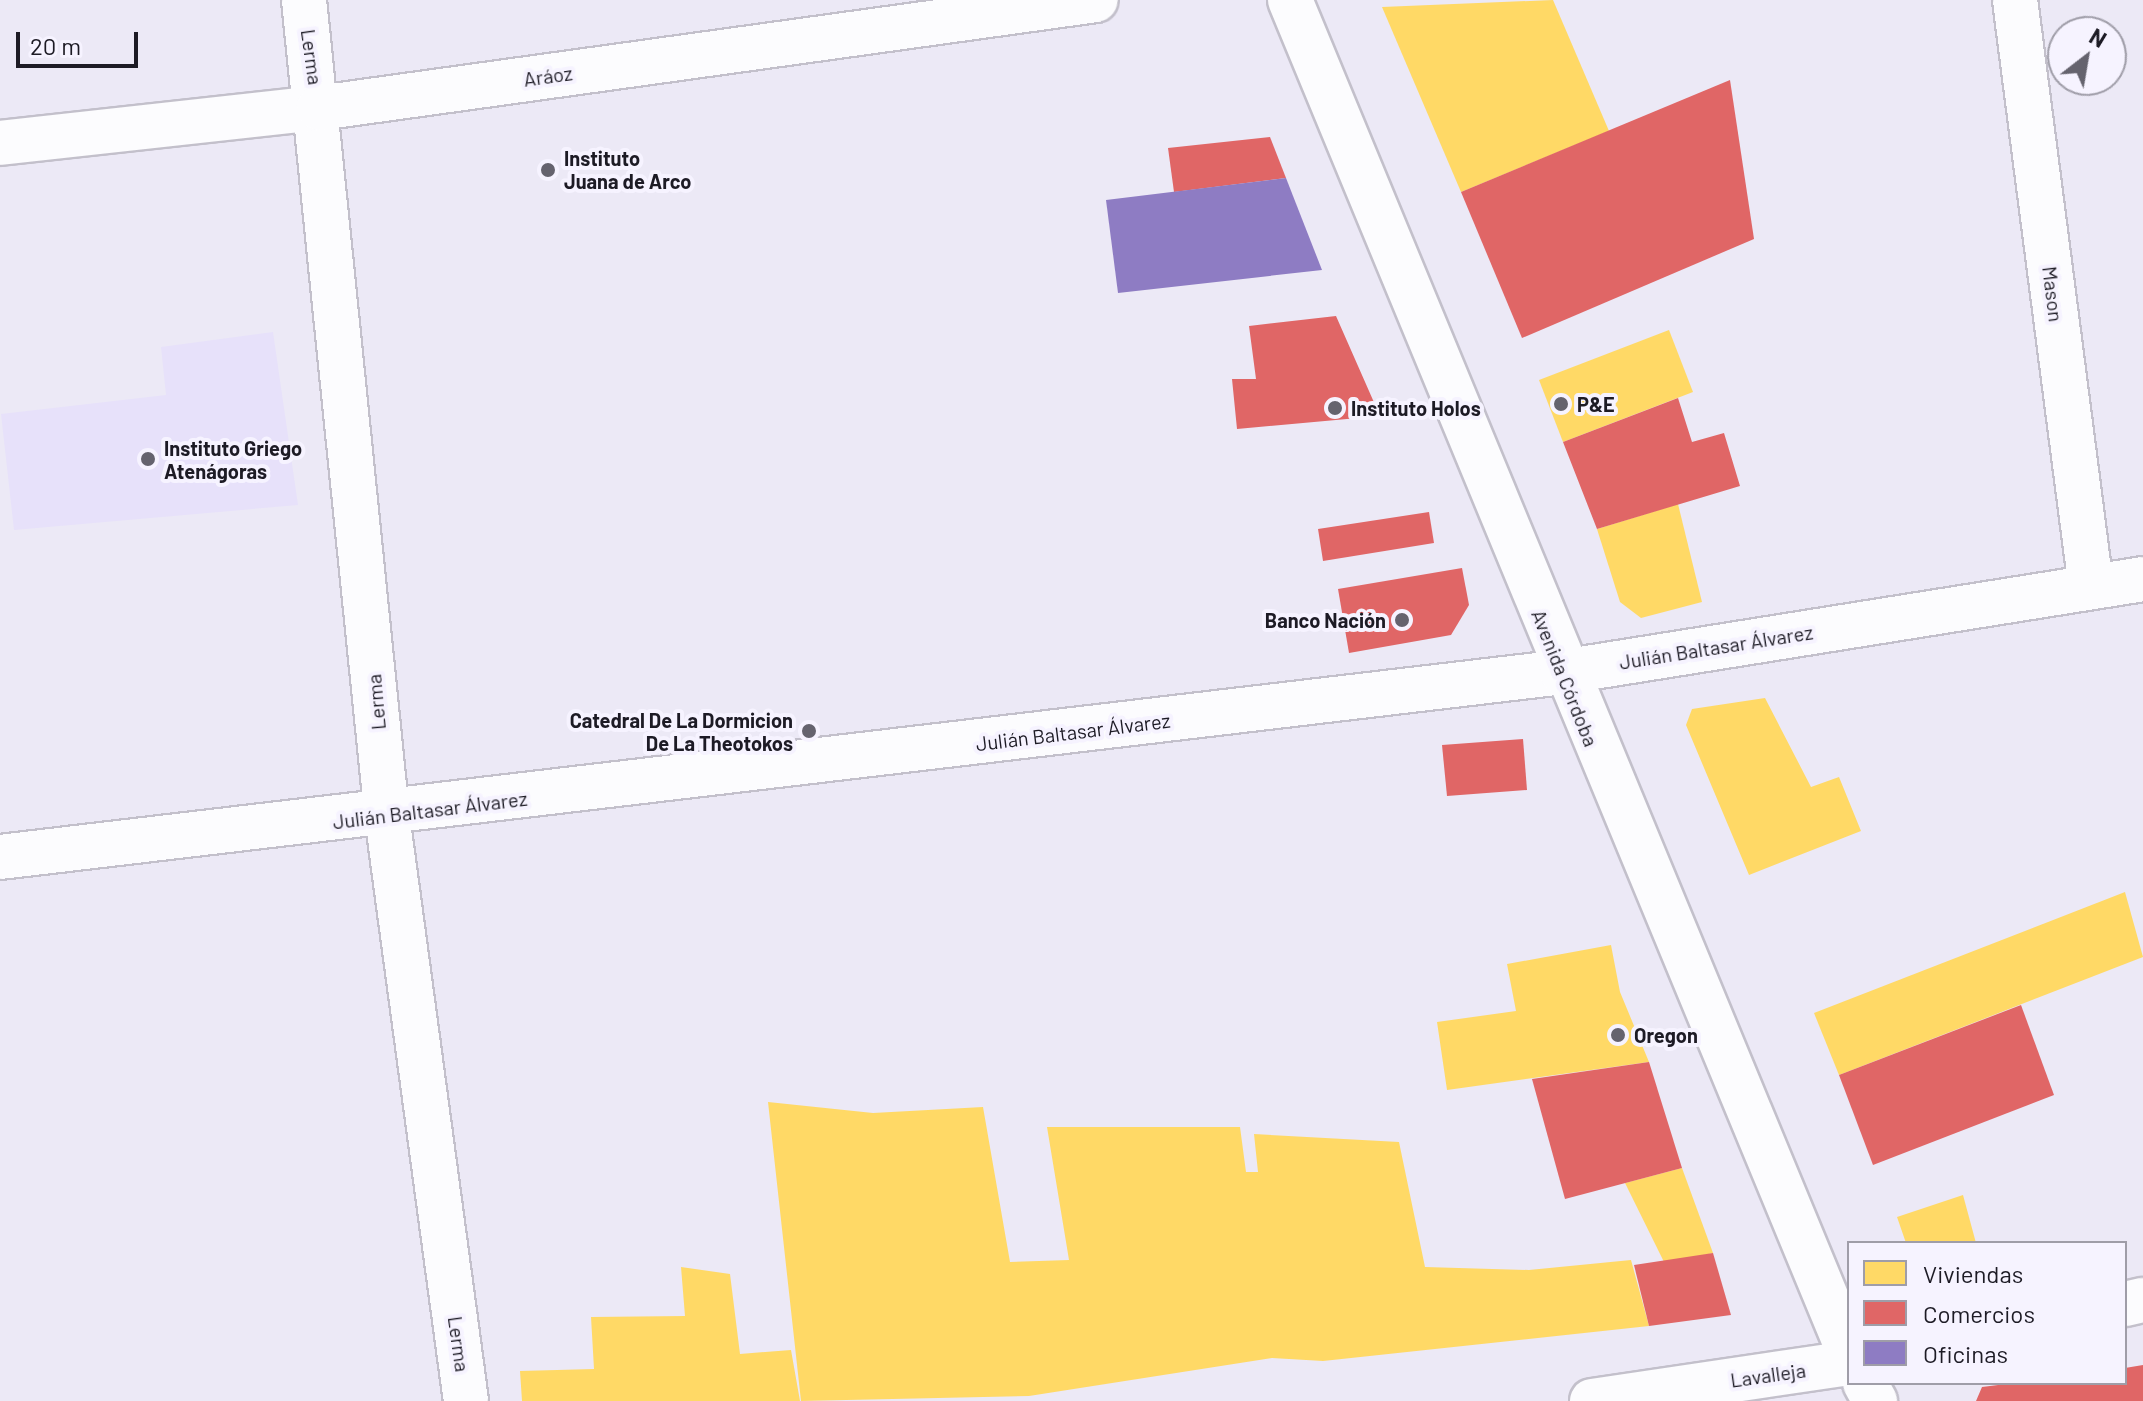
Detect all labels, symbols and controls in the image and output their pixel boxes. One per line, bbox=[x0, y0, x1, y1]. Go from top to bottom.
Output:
scale bar bbox=[20, 16, 142, 66]
north arrow bbox=[2047, 16, 2127, 96]
text: N bbox=[2085, 22, 2111, 52]
street label: Lerma bbox=[296, 28, 328, 86]
text: 20 m bbox=[30, 31, 81, 60]
street label: Aráoz bbox=[522, 61, 574, 91]
place label: Instituto Juana de Arco bbox=[564, 146, 691, 193]
marker: Instituto Juana de Arco bbox=[539, 161, 557, 179]
street label: Mason bbox=[2038, 265, 2068, 323]
place label: P&E bbox=[1577, 392, 1615, 416]
marker: P&E bbox=[1552, 395, 1570, 413]
place label: Instituto Holos bbox=[1351, 396, 1481, 420]
marker: Instituto Holos bbox=[1326, 399, 1344, 417]
place label: Instituto Griego Atenágoras bbox=[164, 436, 302, 483]
marker: Instituto Griego Atenágoras bbox=[139, 450, 157, 468]
street label: Avenida Córdoba bbox=[1527, 606, 1603, 750]
place label: Banco Nación bbox=[1265, 608, 1386, 632]
marker: Banco Nación bbox=[1393, 611, 1411, 629]
street label: Julián Baltasar Álvarez bbox=[1617, 620, 1815, 674]
street label: Lerma bbox=[362, 673, 390, 731]
place label: Catedral De La Dormicion De La Theotokos bbox=[570, 708, 793, 755]
street label: Julián Baltasar Álvarez bbox=[974, 708, 1172, 756]
marker: Catedral De La Dormicion De La Theotokos bbox=[800, 722, 818, 740]
street label: Julián Baltasar Álvarez bbox=[331, 786, 529, 834]
place label: Oregon bbox=[1634, 1023, 1698, 1047]
marker: Oregon bbox=[1609, 1026, 1627, 1044]
legend bbox=[1847, 1241, 2127, 1385]
text: Viviendas bbox=[1923, 1259, 2023, 1288]
text: Comercios bbox=[1923, 1299, 2035, 1328]
street label: Lerma bbox=[443, 1315, 475, 1373]
text: Oficinas bbox=[1923, 1339, 2008, 1368]
street label: Lavalleja bbox=[1729, 1358, 1807, 1392]

